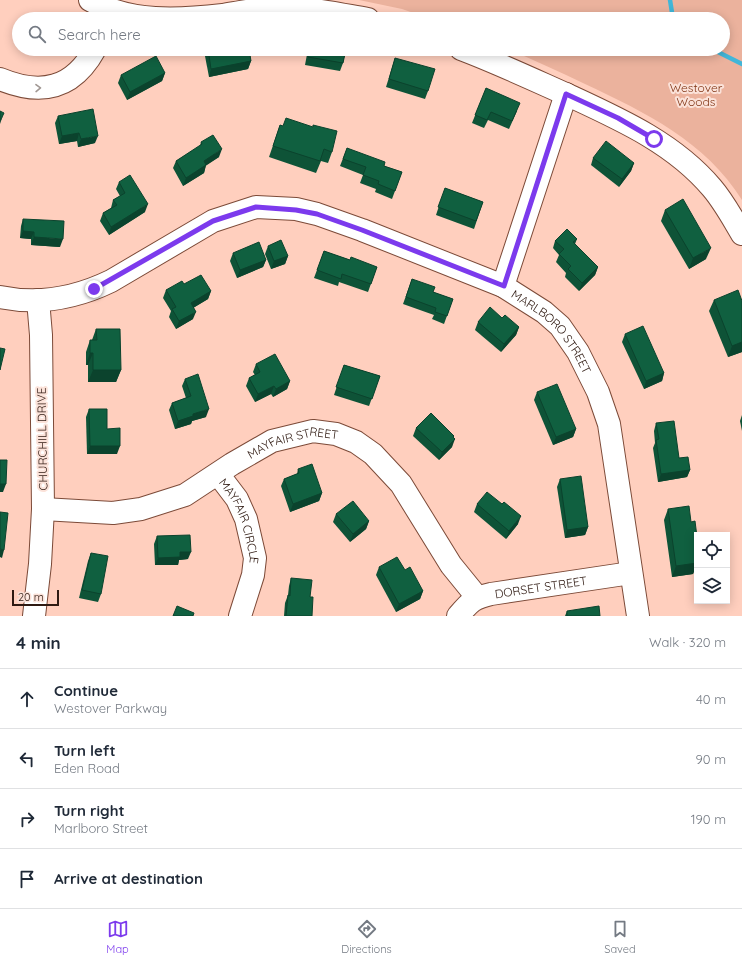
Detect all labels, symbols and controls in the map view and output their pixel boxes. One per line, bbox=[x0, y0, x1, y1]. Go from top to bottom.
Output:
search box bbox=[12, 12, 730, 56]
icon: search bbox=[26, 23, 48, 45]
text: Search here bbox=[58, 25, 141, 44]
park label: Westover Woods bbox=[670, 80, 723, 109]
one-way arrow bbox=[35, 84, 41, 92]
route start bbox=[645, 130, 663, 148]
route end bbox=[85, 280, 103, 298]
street label: MARLBORO STREET bbox=[509, 286, 595, 376]
street label: CHURCHILL DRIVE bbox=[34, 387, 50, 491]
street label: MAYFAIR STREET bbox=[244, 423, 339, 461]
street label: MAYFAIR CIRCLE bbox=[216, 475, 263, 565]
map controls bbox=[694, 532, 730, 604]
button: locate bbox=[694, 532, 730, 568]
button: layers bbox=[694, 568, 730, 604]
street label: DORSET STREET bbox=[494, 572, 588, 601]
scale bar bbox=[12, 588, 59, 607]
text: 20 m bbox=[18, 590, 44, 604]
text: 4 min bbox=[16, 632, 61, 653]
text: Walk · 320 m bbox=[649, 634, 726, 650]
text: Continue bbox=[54, 681, 118, 700]
icon: ahead bbox=[16, 688, 38, 710]
text: 40 m bbox=[696, 691, 726, 707]
text: Westover Parkway bbox=[54, 700, 167, 716]
text: Turn left bbox=[54, 741, 116, 760]
icon: left bbox=[16, 748, 38, 770]
text: 90 m bbox=[696, 751, 726, 767]
text: Eden Road bbox=[54, 760, 120, 776]
text: Turn right bbox=[54, 801, 125, 820]
icon: right bbox=[16, 808, 38, 830]
text: 190 m bbox=[691, 811, 726, 827]
text: Marlboro Street bbox=[54, 820, 148, 836]
icon: arrive bbox=[16, 868, 38, 890]
text: Arrive at destination bbox=[54, 869, 203, 888]
tab: Map bbox=[106, 918, 129, 956]
tab: Directions bbox=[341, 918, 392, 956]
tab: Saved bbox=[604, 918, 636, 956]

